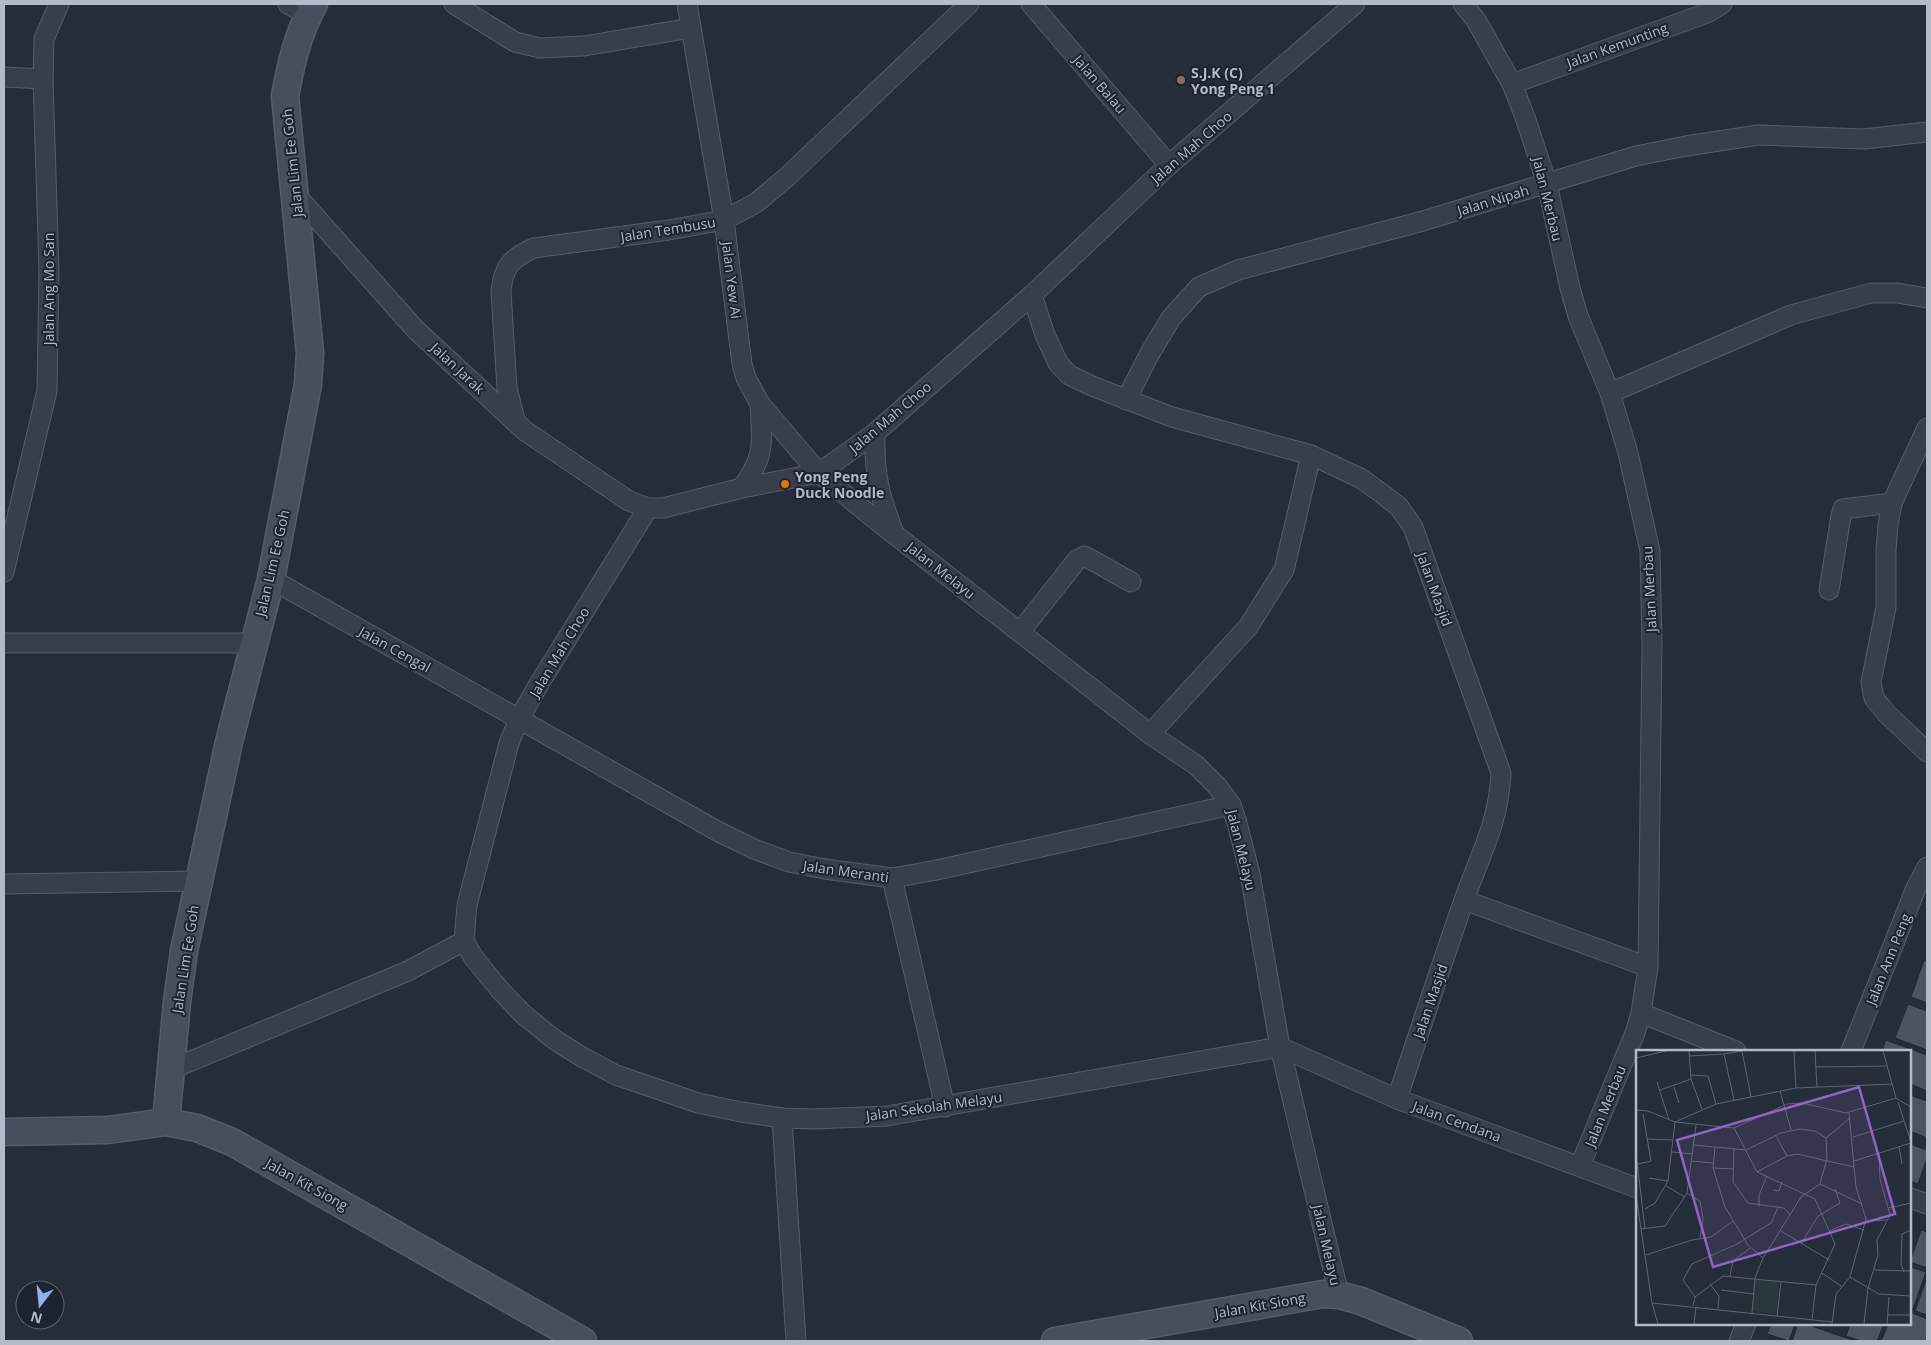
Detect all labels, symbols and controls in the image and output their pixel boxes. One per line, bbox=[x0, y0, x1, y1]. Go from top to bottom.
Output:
street label: Jalan Kemunting bbox=[1562, 18, 1671, 73]
street label: Jalan Balau bbox=[1068, 49, 1131, 117]
place label: S.J.K (C) Yong Peng 1 bbox=[1191, 63, 1275, 98]
marker: S.J.K (C) Yong Peng 1 bbox=[1175, 74, 1187, 86]
street label: Jalan Mah Choo bbox=[1145, 106, 1236, 189]
street label: Jalan Lim Ee Goh bbox=[277, 108, 307, 220]
street label: Jalan Merbau bbox=[1528, 153, 1568, 243]
street label: Jalan Nipah bbox=[1453, 180, 1531, 221]
street label: Jalan Tembusu bbox=[617, 212, 717, 246]
street label: Jalan Ang Mo San bbox=[39, 233, 58, 347]
street label: Jalan Yew Ai bbox=[718, 238, 746, 320]
street label: Jalan Jarak bbox=[425, 337, 490, 398]
street label: Jalan Mah Choo bbox=[843, 377, 935, 458]
place label: Yong Peng Duck Noodle bbox=[795, 467, 884, 502]
marker: Yong Peng Duck Noodle bbox=[779, 478, 791, 490]
street label: Jalan Lim Ee Goh bbox=[250, 508, 294, 620]
street label: Jalan Melayu bbox=[901, 536, 979, 603]
street label: Jalan Merbau bbox=[1637, 545, 1661, 635]
street label: Jalan Masjid bbox=[1412, 547, 1457, 629]
street label: Jalan Mah Choo bbox=[524, 603, 593, 702]
street label: Jalan Cengal bbox=[354, 621, 434, 677]
street label: Jalan Melayu bbox=[1222, 806, 1261, 892]
street label: Jalan Meranti bbox=[800, 855, 890, 886]
street label: Jalan Lim Ee Goh bbox=[167, 904, 203, 1016]
street label: Jalan Ann Peng bbox=[1860, 910, 1915, 1009]
street label: Jalan Masjid bbox=[1408, 961, 1452, 1043]
inset map bbox=[1636, 1050, 1911, 1325]
street label: Jalan Merbau bbox=[1579, 1062, 1630, 1151]
street label: Jalan Sekolah Melayu bbox=[863, 1087, 1003, 1125]
street label: Jalan Cendana bbox=[1408, 1095, 1504, 1146]
street label: Jalan Kit Siong bbox=[261, 1153, 352, 1215]
street label: Jalan Melayu bbox=[1308, 1201, 1346, 1287]
north arrow bbox=[15, 1280, 65, 1330]
street label: Jalan Kit Siong bbox=[1211, 1288, 1307, 1323]
text: N bbox=[28, 1307, 44, 1329]

